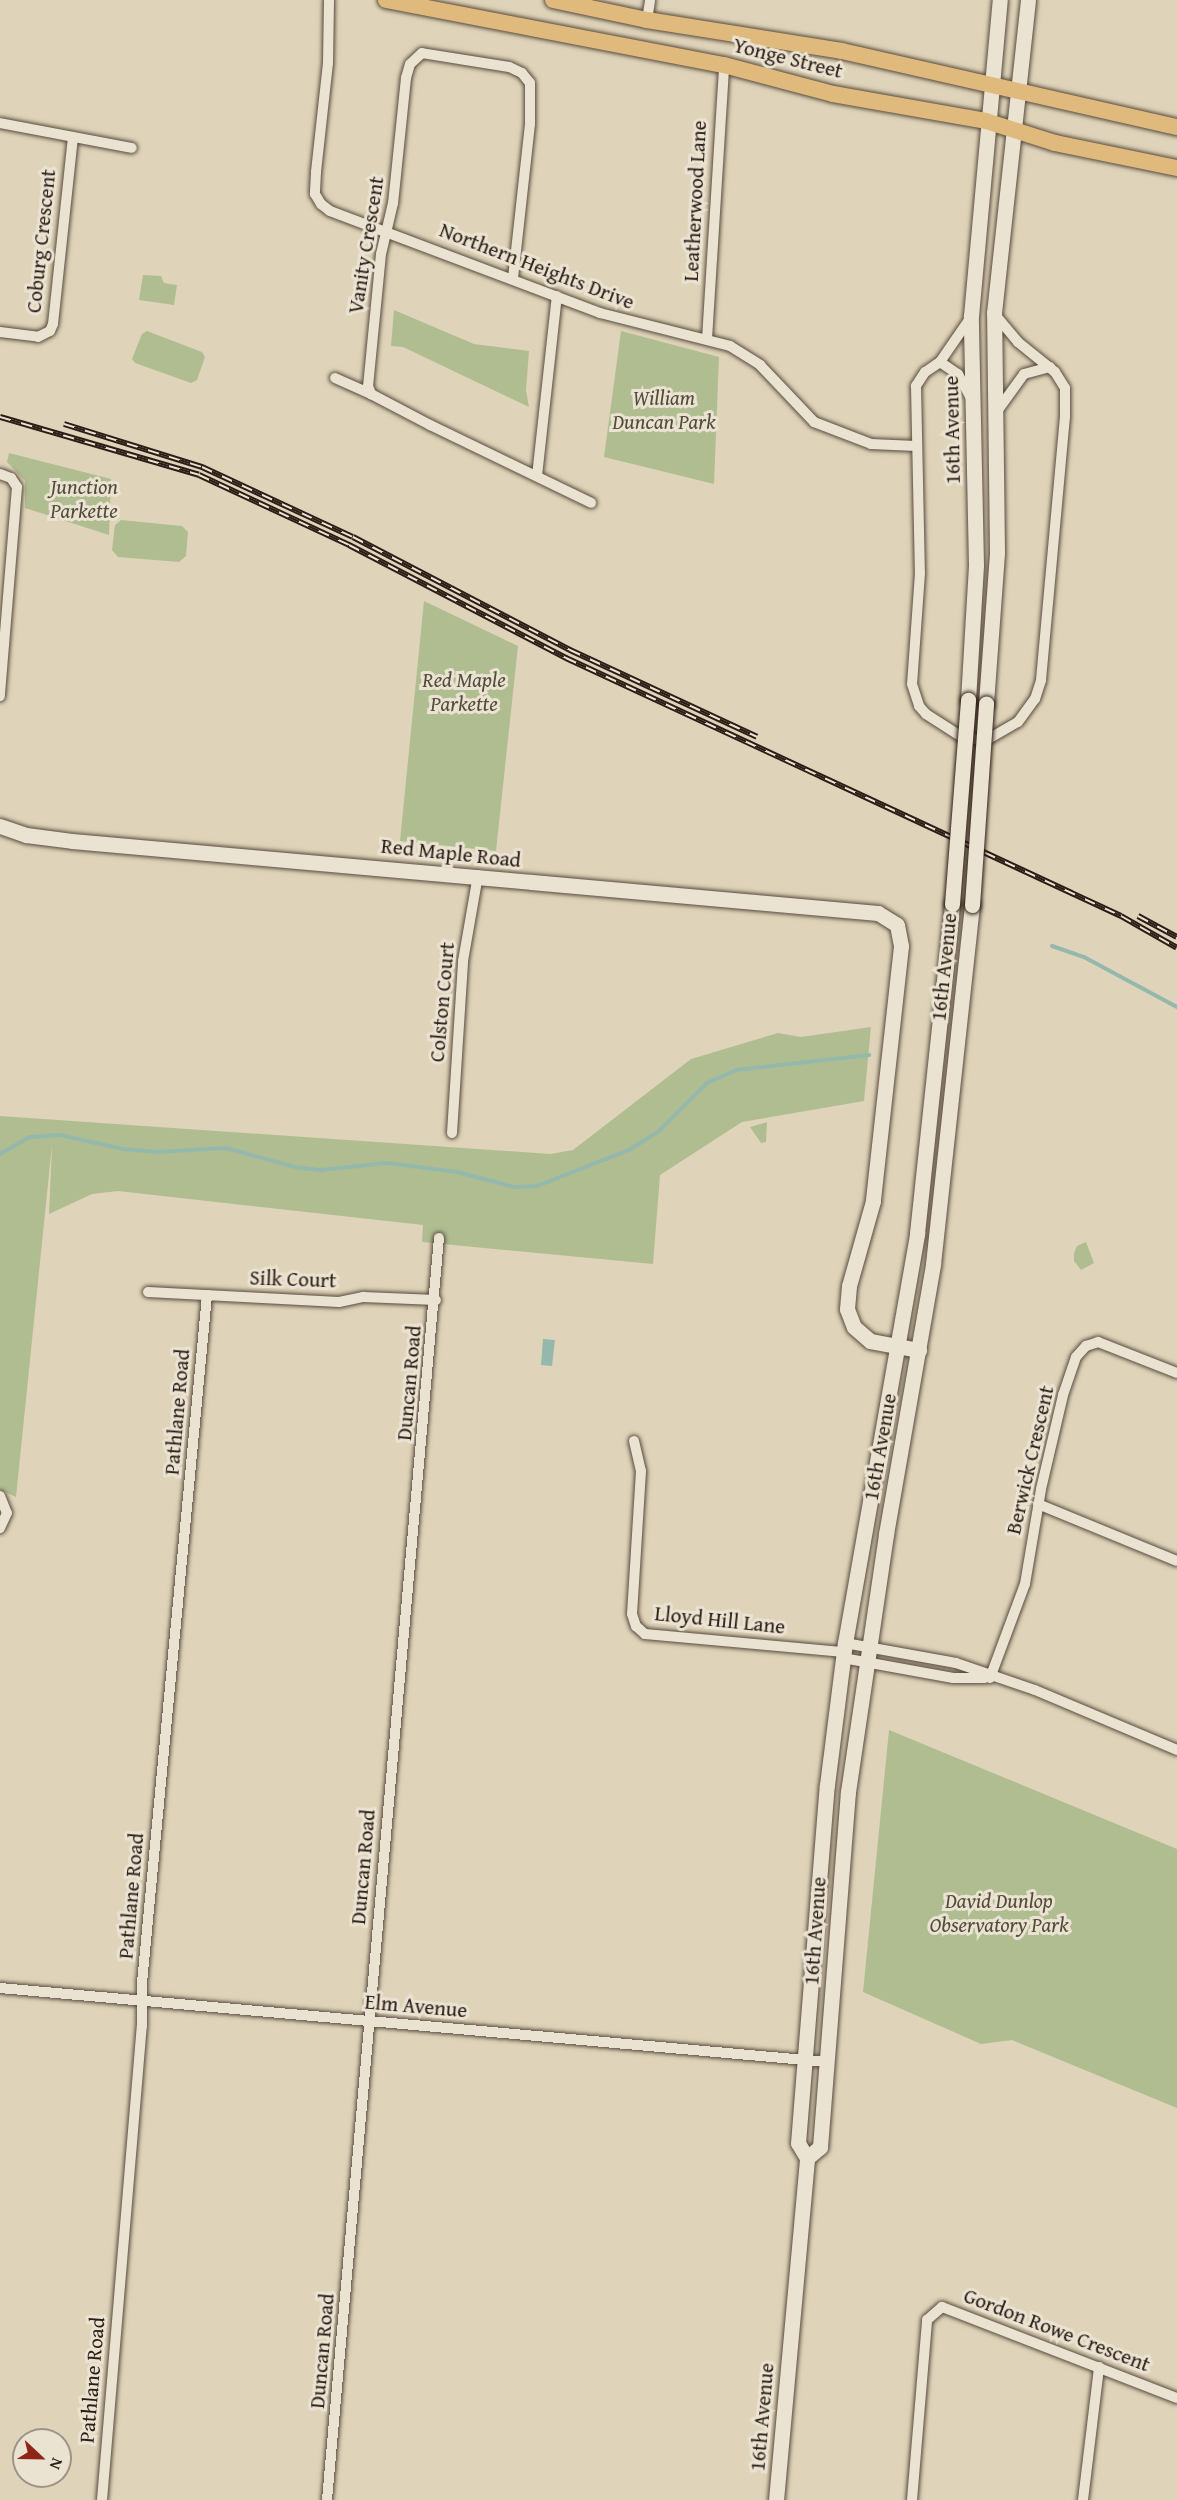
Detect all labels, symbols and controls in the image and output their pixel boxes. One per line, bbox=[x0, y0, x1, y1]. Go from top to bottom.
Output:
street label: Yonge Street bbox=[731, 32, 845, 84]
street label: Leatherwood Lane bbox=[678, 120, 712, 282]
street label: Coburg Crescent bbox=[21, 168, 61, 314]
street label: Vanity Crescent bbox=[343, 174, 389, 316]
street label: Northern Heights Drive bbox=[436, 217, 638, 315]
street label: 16th Avenue bbox=[938, 375, 966, 485]
park label: William Duncan Park bbox=[612, 385, 716, 435]
park label: Junction Parkette bbox=[50, 474, 118, 524]
park label: Red Maple Parkette bbox=[422, 667, 506, 717]
street label: Red Maple Road bbox=[380, 833, 522, 873]
street label: 16th Avenue bbox=[926, 912, 962, 1022]
street label: Colston Court bbox=[424, 941, 460, 1063]
street label: Silk Court bbox=[249, 1265, 337, 1293]
street label: Duncan Road bbox=[391, 1324, 427, 1442]
street label: Pathlane Road bbox=[159, 1348, 195, 1476]
street label: Berwick Crescent bbox=[1001, 1383, 1059, 1537]
street label: 16th Avenue bbox=[858, 1391, 902, 1503]
street label: Lloyd Hill Lane bbox=[653, 1601, 787, 1639]
street label: Duncan Road bbox=[345, 1808, 381, 1926]
street label: Pathlane Road bbox=[113, 1832, 149, 1960]
street label: 16th Avenue bbox=[799, 1876, 831, 1986]
park label: David Dunlop Observatory Park bbox=[929, 1888, 1069, 1938]
street label: Elm Avenue bbox=[364, 1989, 468, 2023]
street label: Gordon Rowe Crescent bbox=[960, 2283, 1154, 2377]
street label: Duncan Road bbox=[304, 2292, 340, 2410]
street label: Pathlane Road bbox=[74, 2316, 110, 2444]
street label: 16th Avenue bbox=[745, 2362, 779, 2472]
north arrow bbox=[12, 2428, 72, 2488]
text: N bbox=[44, 2455, 70, 2473]

